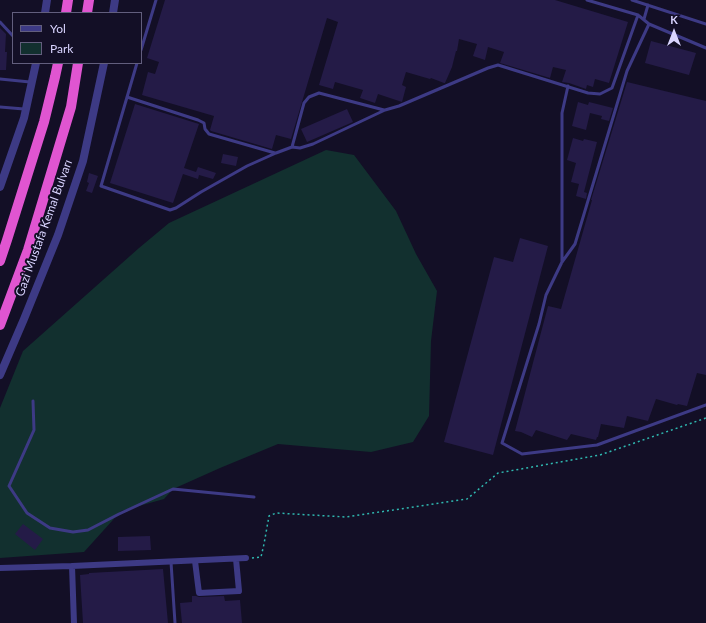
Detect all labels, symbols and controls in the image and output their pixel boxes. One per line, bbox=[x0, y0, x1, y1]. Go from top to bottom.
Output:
legend bbox=[12, 12, 142, 64]
north arrow bbox=[654, 12, 694, 52]
text: K bbox=[670, 13, 678, 26]
text: Yol bbox=[50, 21, 66, 36]
text: Park bbox=[50, 41, 73, 56]
street label: Gazi Mustafa Kemal Bulvarı bbox=[13, 158, 75, 298]

